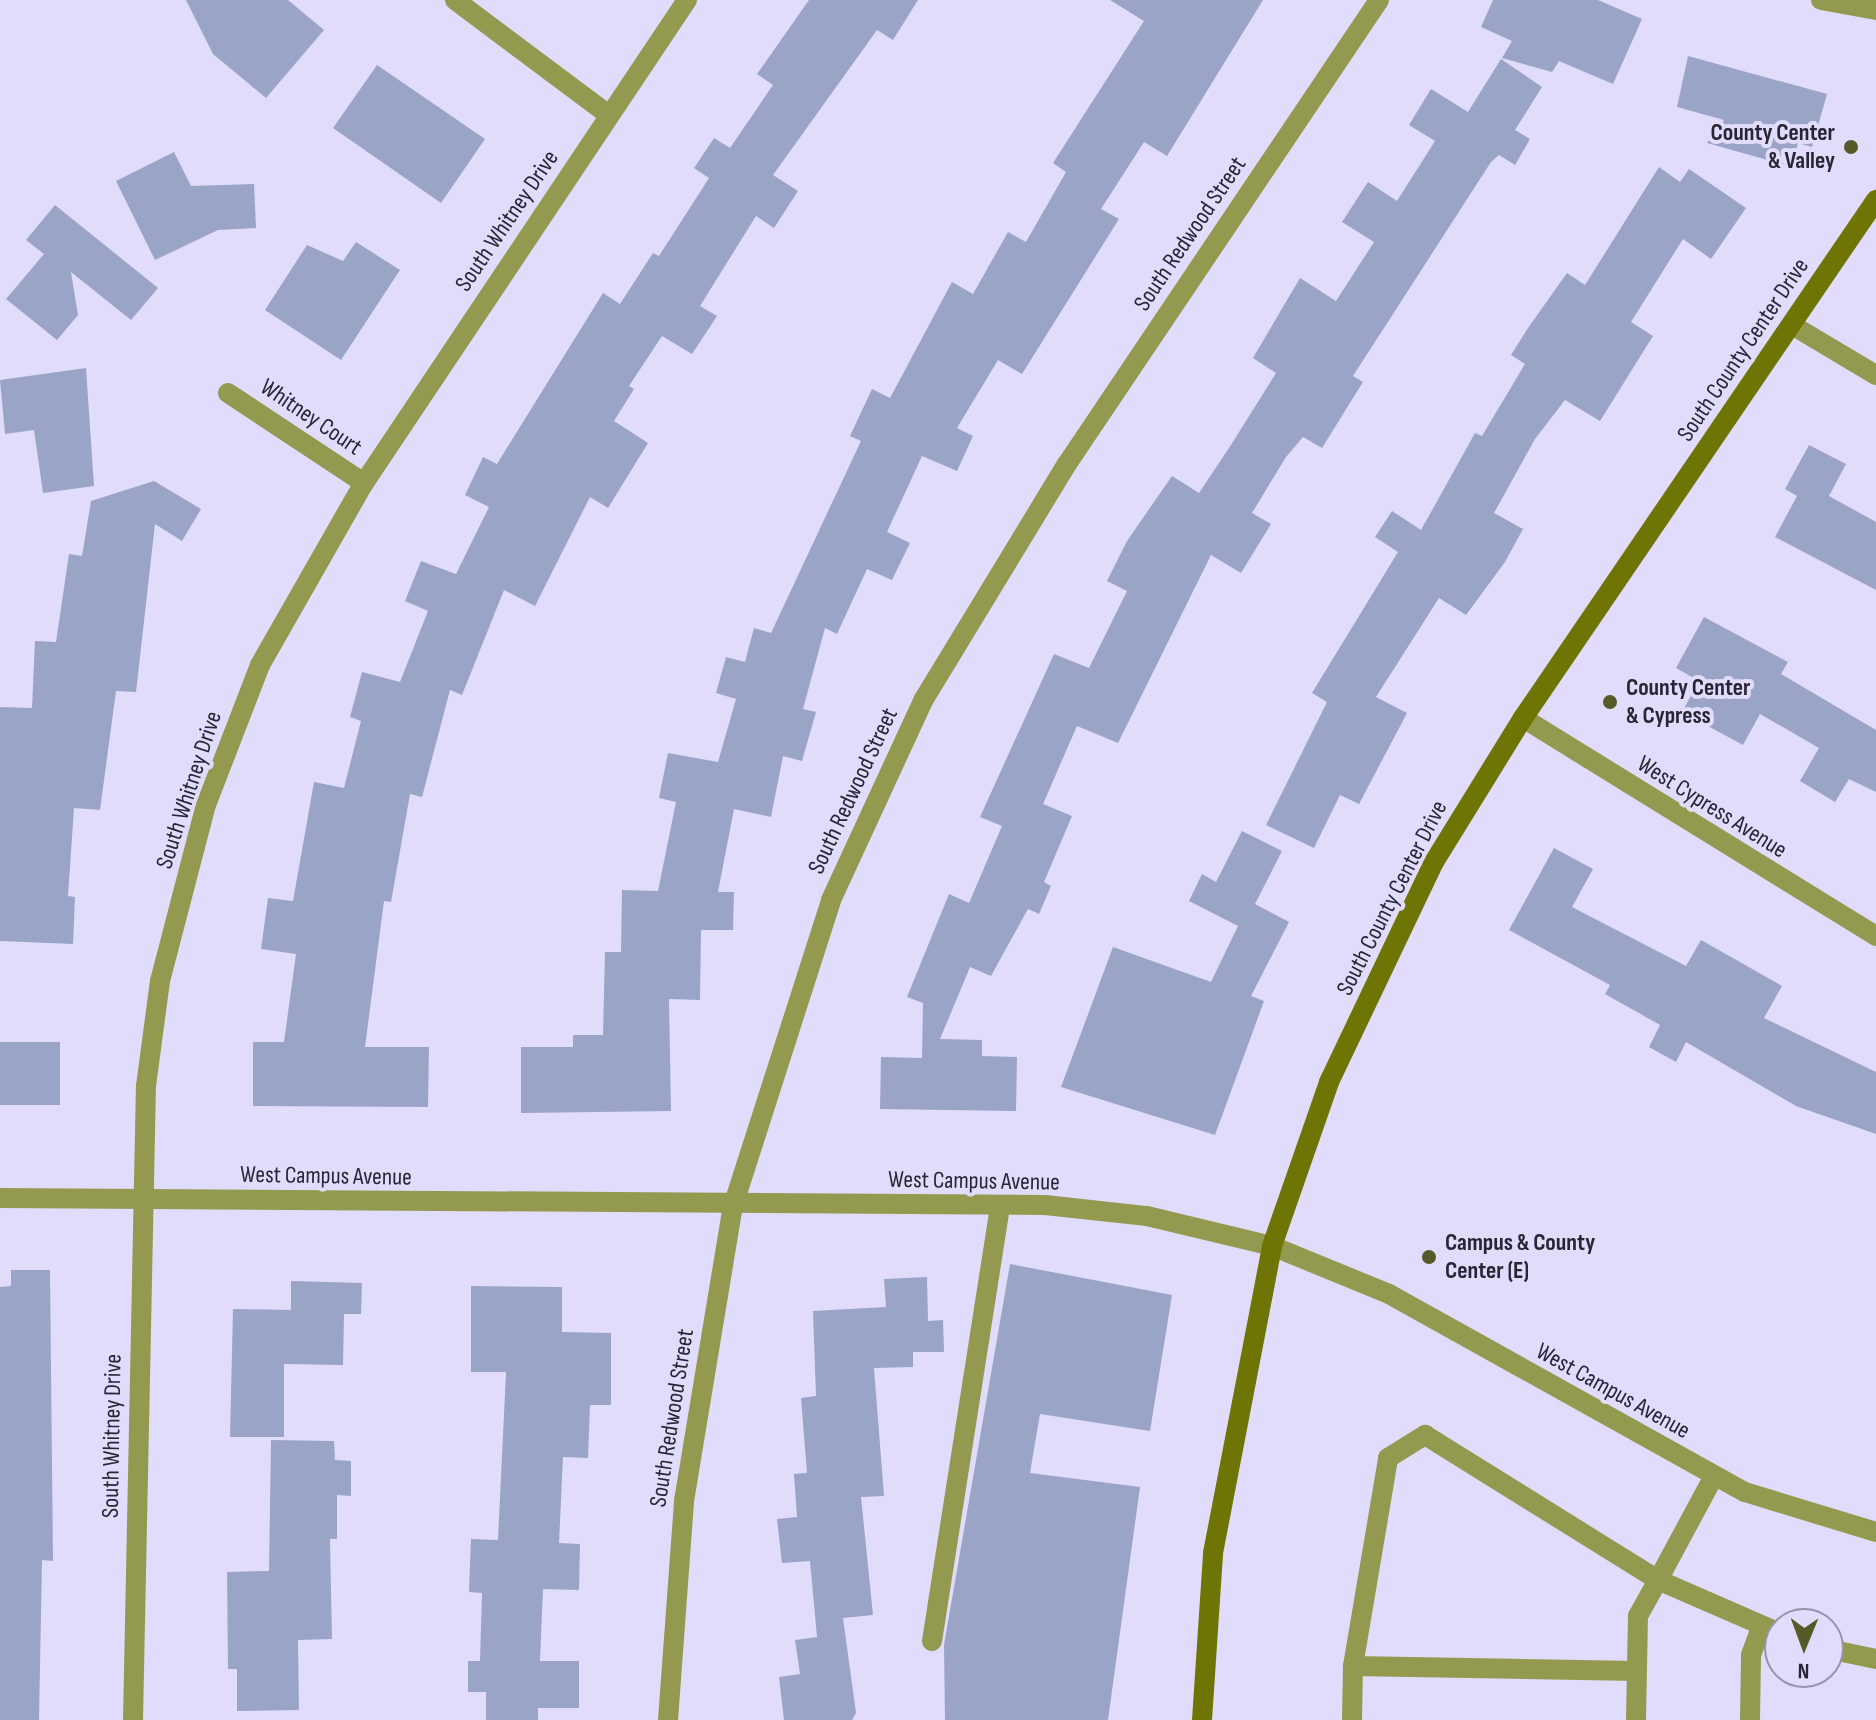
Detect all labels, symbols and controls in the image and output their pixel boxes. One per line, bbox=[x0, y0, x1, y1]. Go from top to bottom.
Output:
place label: County Center & Valley bbox=[1711, 119, 1835, 175]
marker: County Center & Valley bbox=[1842, 138, 1860, 156]
street label: South Whitney Drive bbox=[449, 145, 565, 297]
street label: South Redwood Street bbox=[1128, 151, 1252, 317]
street label: South County Center Drive bbox=[1671, 253, 1815, 447]
street label: Whitney Court bbox=[255, 373, 367, 461]
place label: County Center & Cypress bbox=[1626, 674, 1750, 730]
marker: County Center & Cypress bbox=[1601, 693, 1619, 711]
street label: South Redwood Street bbox=[802, 703, 904, 879]
street label: South Whitney Drive bbox=[150, 708, 228, 872]
street label: West Cypress Avenue bbox=[1632, 749, 1792, 865]
street label: South County Center Drive bbox=[1330, 796, 1454, 1000]
street label: West Campus Avenue bbox=[240, 1160, 412, 1192]
street label: West Campus Avenue bbox=[888, 1165, 1060, 1197]
place label: Campus & County Center (E) bbox=[1445, 1229, 1595, 1285]
marker: Campus & County Center (E) bbox=[1420, 1248, 1438, 1266]
street label: South Redwood Street bbox=[644, 1327, 700, 1509]
street label: West Campus Avenue bbox=[1531, 1337, 1695, 1445]
street label: South Whitney Drive bbox=[96, 1354, 128, 1518]
north arrow bbox=[1764, 1608, 1844, 1688]
text: N bbox=[1797, 1657, 1810, 1684]

